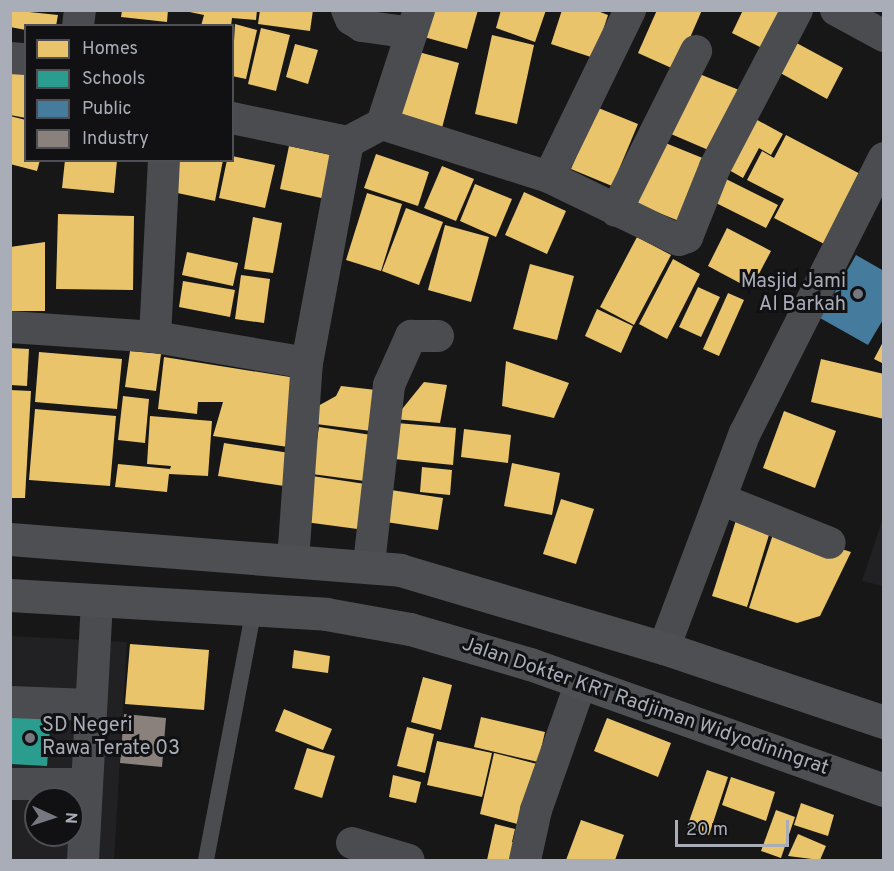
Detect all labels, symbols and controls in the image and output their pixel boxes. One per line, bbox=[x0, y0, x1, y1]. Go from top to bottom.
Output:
legend bbox=[24, 24, 234, 162]
text: Homes bbox=[82, 38, 138, 61]
text: Schools bbox=[82, 68, 145, 91]
text: Public bbox=[82, 98, 132, 121]
text: Industry bbox=[82, 128, 149, 151]
place label: Masjid Jami Al Barkah bbox=[741, 270, 846, 317]
marker: Masjid Jami Al Barkah bbox=[851, 287, 865, 301]
street label: Jalan Dokter KRT Radjiman Widyodiningrat bbox=[458, 633, 832, 781]
place label: SD Negeri Rawa Terate 03 bbox=[42, 714, 181, 761]
marker: SD Negeri Rawa Terate 03 bbox=[23, 731, 37, 745]
north arrow bbox=[24, 787, 84, 847]
scale bar bbox=[678, 808, 792, 846]
text: N bbox=[60, 812, 80, 824]
text: 20 m bbox=[686, 819, 728, 842]

